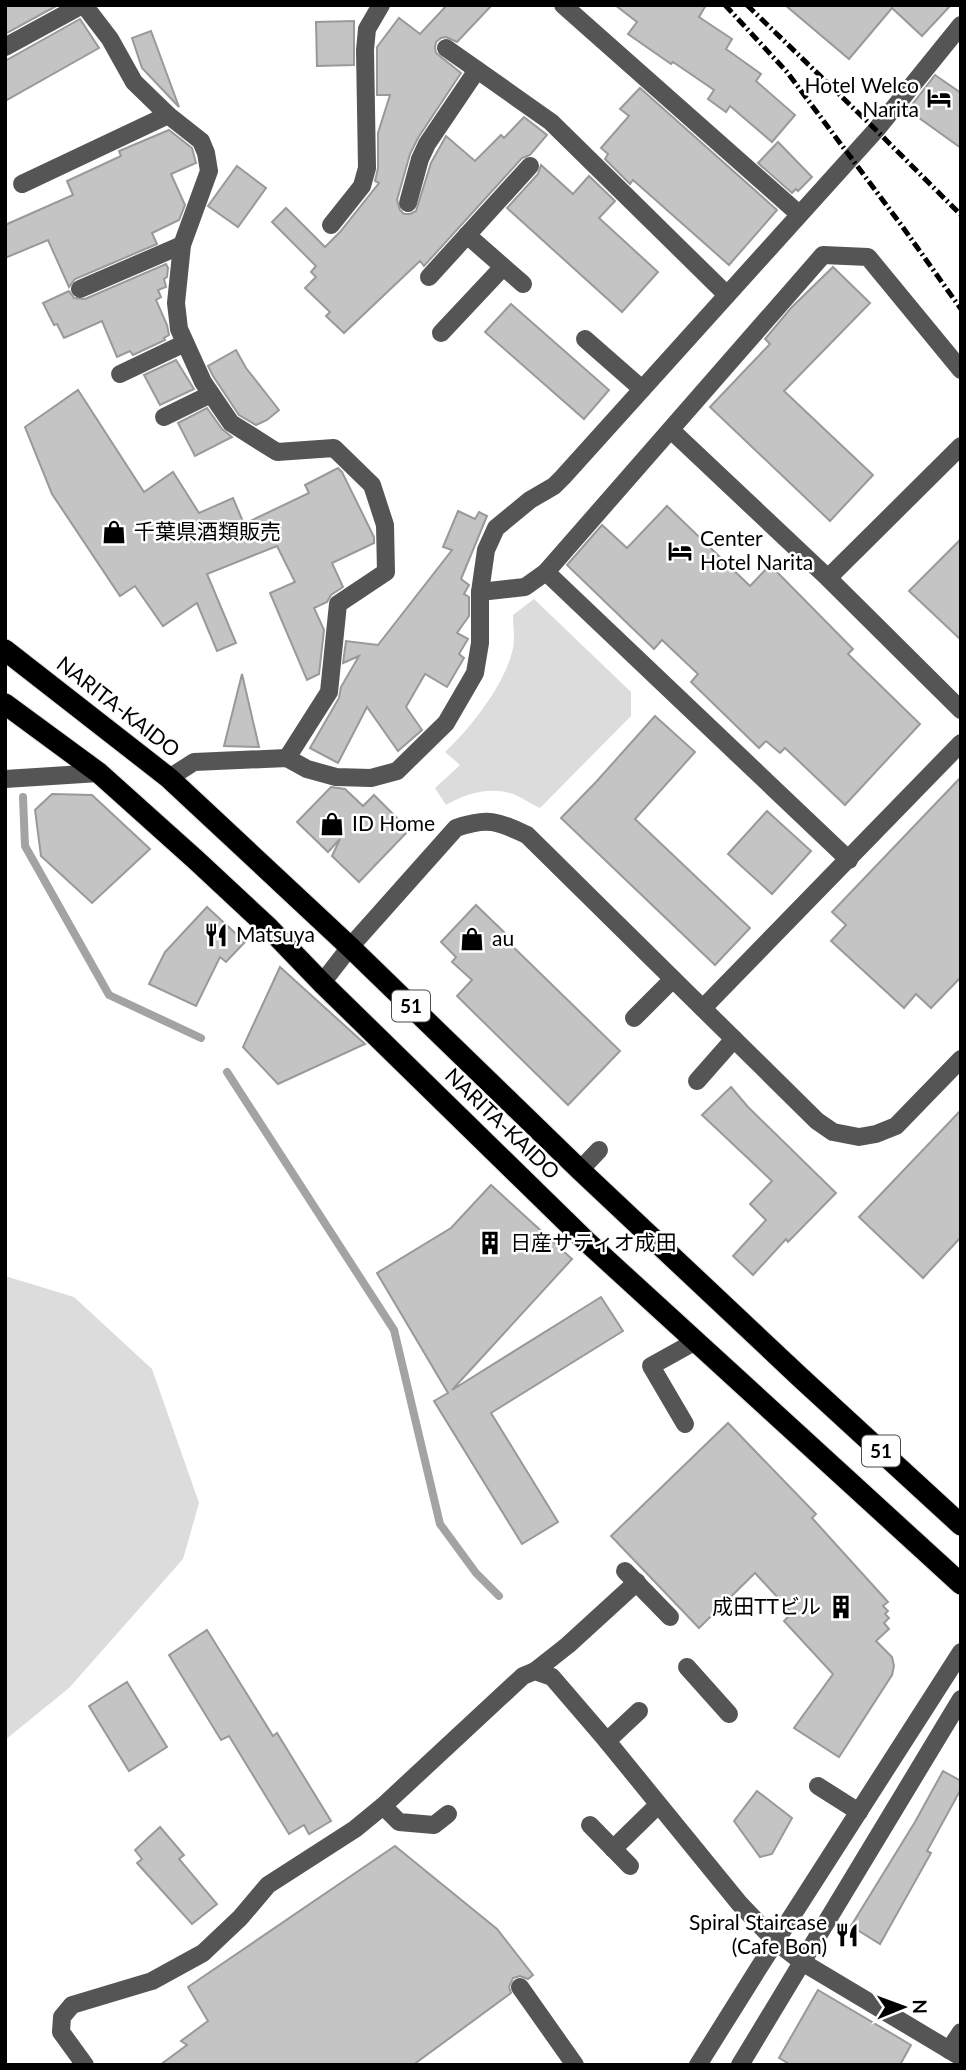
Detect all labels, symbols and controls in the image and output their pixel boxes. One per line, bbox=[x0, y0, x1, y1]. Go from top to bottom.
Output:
place label: Hotel Welco Narita bbox=[805, 72, 919, 121]
hotel icon: Hotel Welco Narita bbox=[925, 84, 953, 112]
shop icon: 千葉県酒類販売 bbox=[100, 518, 128, 546]
place label: 千葉県酒類販売 bbox=[134, 518, 281, 543]
place label: Center Hotel Narita bbox=[700, 525, 813, 574]
hotel icon: Center Hotel Narita bbox=[666, 537, 694, 565]
street label: NARITA-KAIDO bbox=[53, 650, 185, 762]
shop icon: ID Home bbox=[318, 810, 346, 838]
place label: ID Home bbox=[352, 810, 435, 835]
restaurant icon: Matsuya bbox=[202, 921, 230, 949]
place label: Matsuya bbox=[236, 921, 315, 946]
shop icon: au bbox=[458, 925, 486, 953]
place label: au bbox=[492, 925, 514, 950]
road number: 51 bbox=[392, 990, 430, 1022]
street label: NARITA-KAIDO bbox=[441, 1062, 565, 1184]
building icon: 日産サティオ成田 bbox=[476, 1229, 504, 1257]
place label: 日産サティオ成田 bbox=[510, 1229, 677, 1254]
road number: 51 bbox=[862, 1436, 900, 1466]
place label: 成田TTビル bbox=[712, 1593, 821, 1618]
building icon: 成田TTビル bbox=[827, 1593, 855, 1621]
place label: Spiral Staircase (Cafe Bon) bbox=[689, 1909, 827, 1958]
restaurant icon: Spiral Staircase (Cafe Bon) bbox=[833, 1921, 861, 1949]
north arrow bbox=[868, 1972, 938, 2042]
text: N bbox=[909, 1999, 932, 2014]

